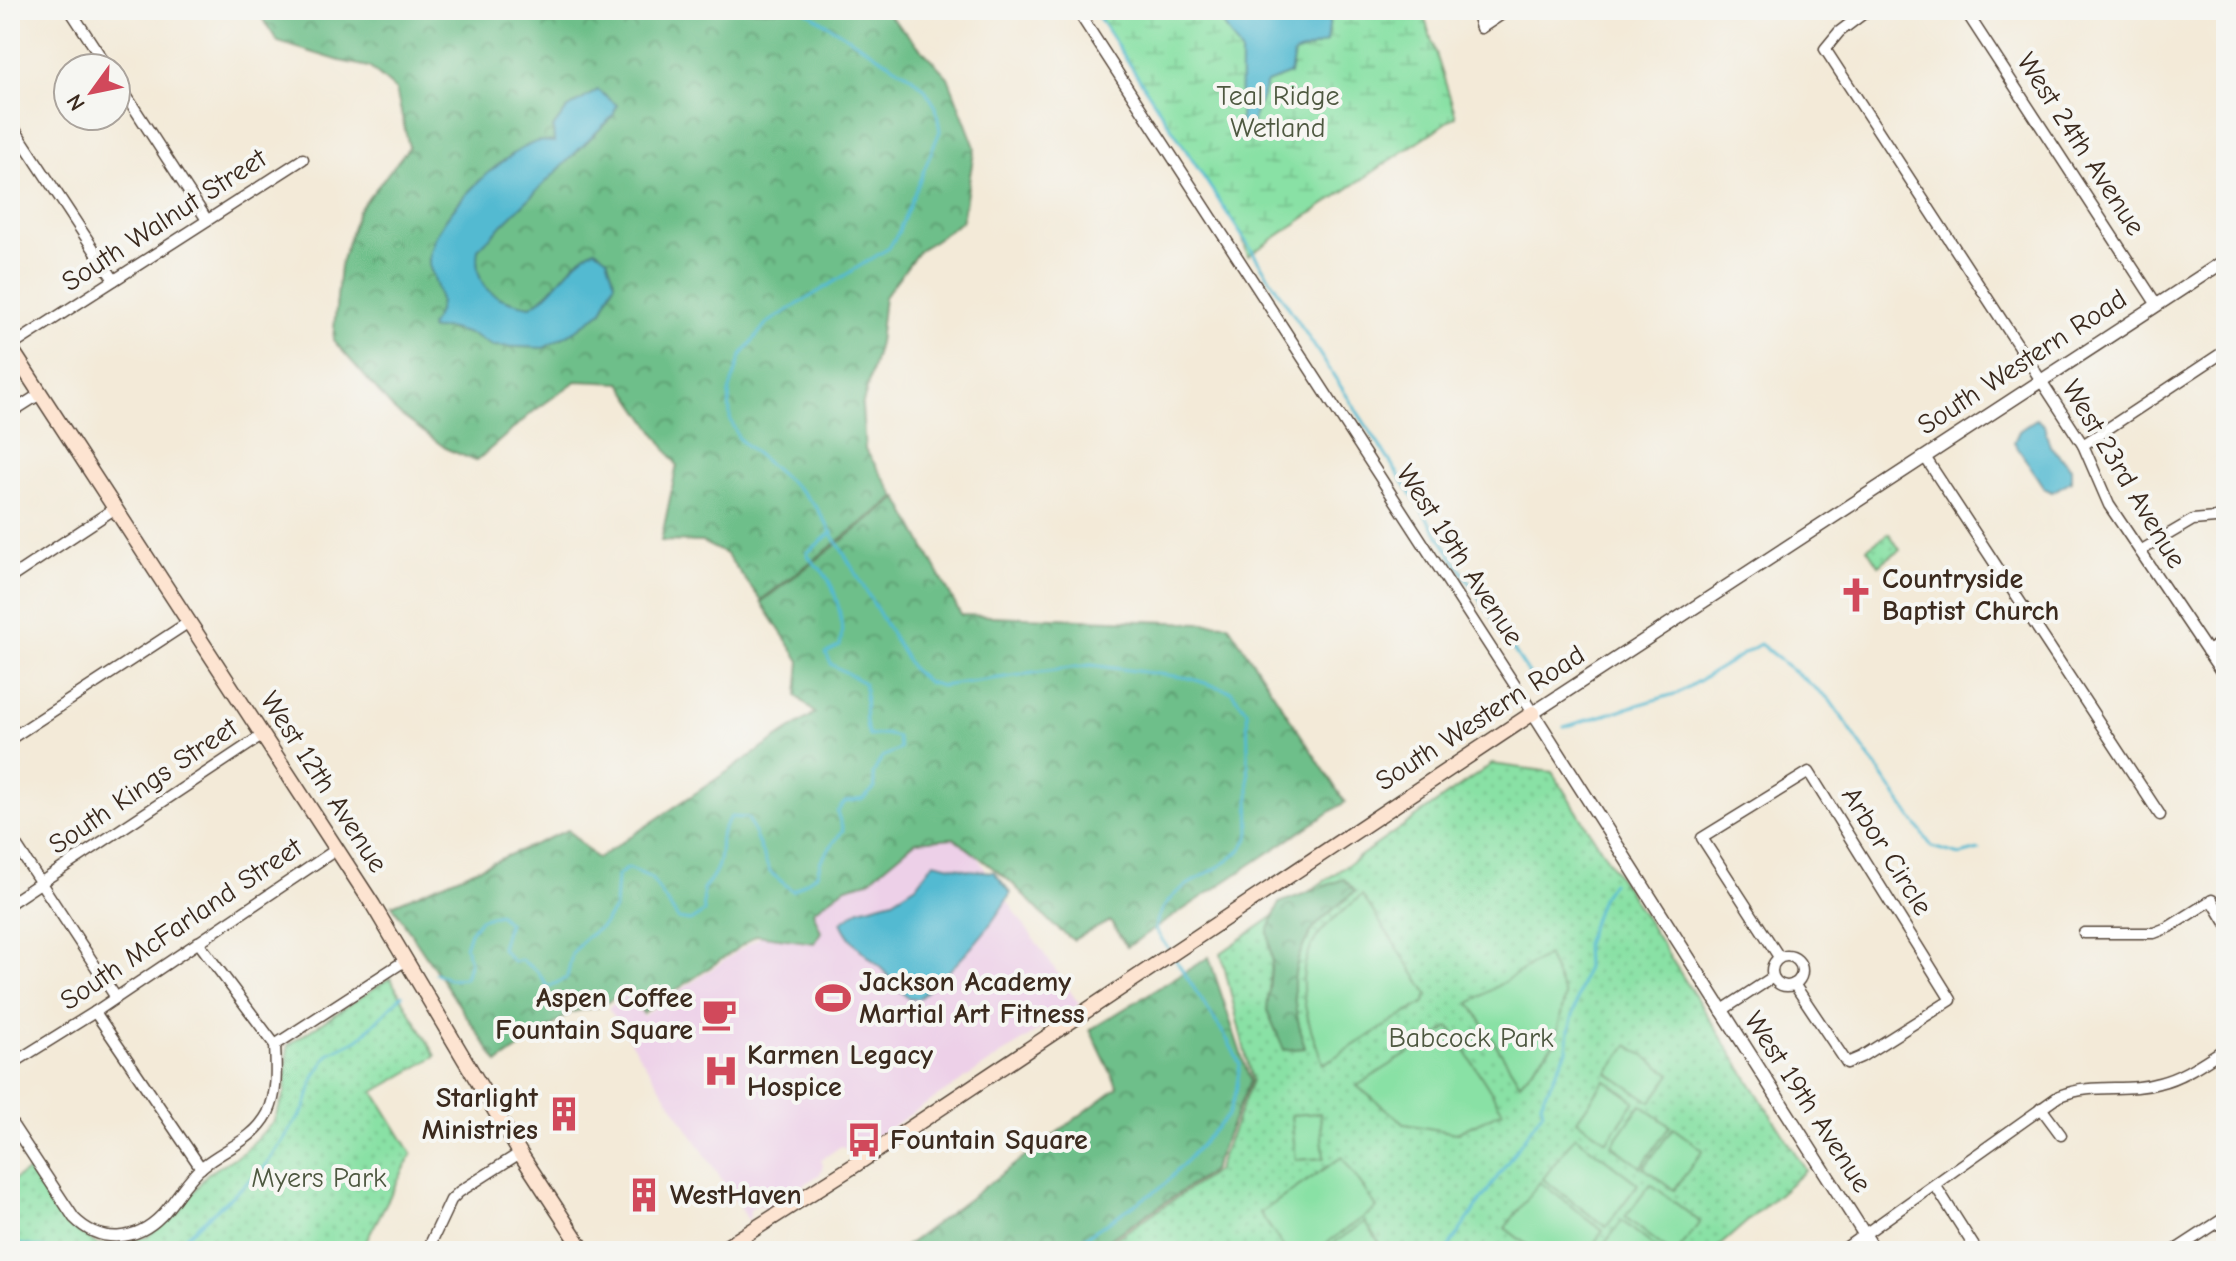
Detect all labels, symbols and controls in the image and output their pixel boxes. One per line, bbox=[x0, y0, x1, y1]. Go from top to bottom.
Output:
street label: West 24th Avenue bbox=[2010, 47, 2152, 241]
north arrow bbox=[52, 52, 132, 132]
park label: Teal Ridge Wetland bbox=[1216, 80, 1340, 144]
text: N bbox=[61, 89, 91, 115]
street label: South Walnut Street bbox=[56, 141, 273, 298]
street label: South Western Road bbox=[1912, 283, 2132, 441]
street label: West 23rd Avenue bbox=[2055, 374, 2193, 574]
street label: West 19th Avenue bbox=[1390, 459, 1530, 651]
place label: Countryside Baptist Church bbox=[1882, 563, 2059, 627]
church icon: Countryside Baptist Church bbox=[1837, 576, 1875, 614]
street label: South Western Road bbox=[1370, 639, 1590, 797]
street label: West 12th Avenue bbox=[254, 686, 394, 878]
street label: South Kings Street bbox=[43, 711, 244, 861]
street label: Arbor Circle bbox=[1835, 781, 1939, 921]
street label: South McFarland Street bbox=[54, 831, 309, 1017]
place label: Jackson Academy Martial Art Fitness bbox=[859, 966, 1085, 1030]
sports icon: Jackson Academy Martial Art Fitness bbox=[814, 979, 852, 1017]
place label: Aspen Coffee Fountain Square bbox=[495, 982, 693, 1046]
cafe icon: Aspen Coffee Fountain Square bbox=[700, 995, 738, 1033]
street label: West 19th Avenue bbox=[1738, 1006, 1878, 1198]
park label: Babcock Park bbox=[1388, 1022, 1554, 1054]
place label: Karmen Legacy Hospice bbox=[747, 1039, 933, 1103]
hospital icon: Karmen Legacy Hospice bbox=[702, 1052, 740, 1090]
place label: Starlight Ministries bbox=[422, 1082, 539, 1146]
building icon: Starlight Ministries bbox=[545, 1095, 583, 1133]
bus stop icon: Fountain Square bbox=[845, 1121, 883, 1159]
place label: Fountain Square bbox=[890, 1124, 1088, 1156]
park label: Myers Park bbox=[251, 1162, 387, 1194]
building icon: WestHaven bbox=[625, 1176, 663, 1214]
place label: WestHaven bbox=[670, 1179, 802, 1211]

